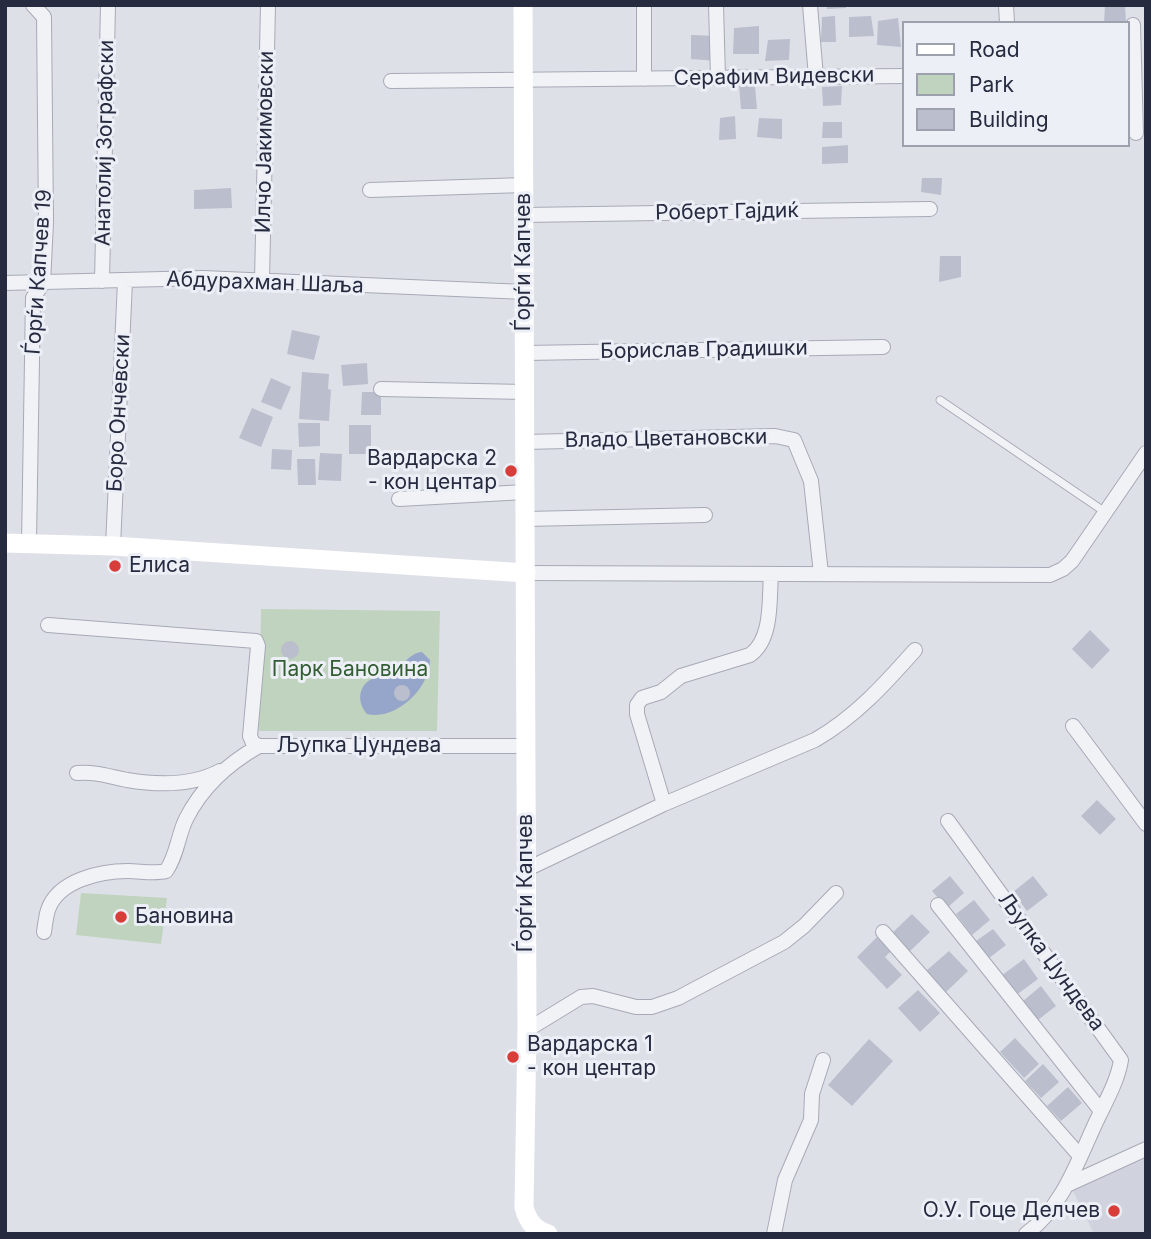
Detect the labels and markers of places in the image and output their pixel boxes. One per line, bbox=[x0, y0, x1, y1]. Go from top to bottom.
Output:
place label: Вардарска 2 - кон центар bbox=[367, 446, 497, 496]
marker: Вардарска 2 - кон центар bbox=[503, 463, 519, 479]
place label: Елиса bbox=[129, 553, 190, 579]
marker: Елиса bbox=[107, 558, 123, 574]
place label: Бановина bbox=[135, 904, 234, 930]
marker: Бановина bbox=[113, 909, 129, 925]
place label: Вардарска 1 - кон центар bbox=[527, 1032, 656, 1082]
marker: Вардарска 1 - кон центар bbox=[505, 1049, 521, 1065]
place label: О.У. Гоце Делчев bbox=[923, 1198, 1100, 1224]
marker: О.У. Гоце Делчев bbox=[1106, 1203, 1122, 1219]

